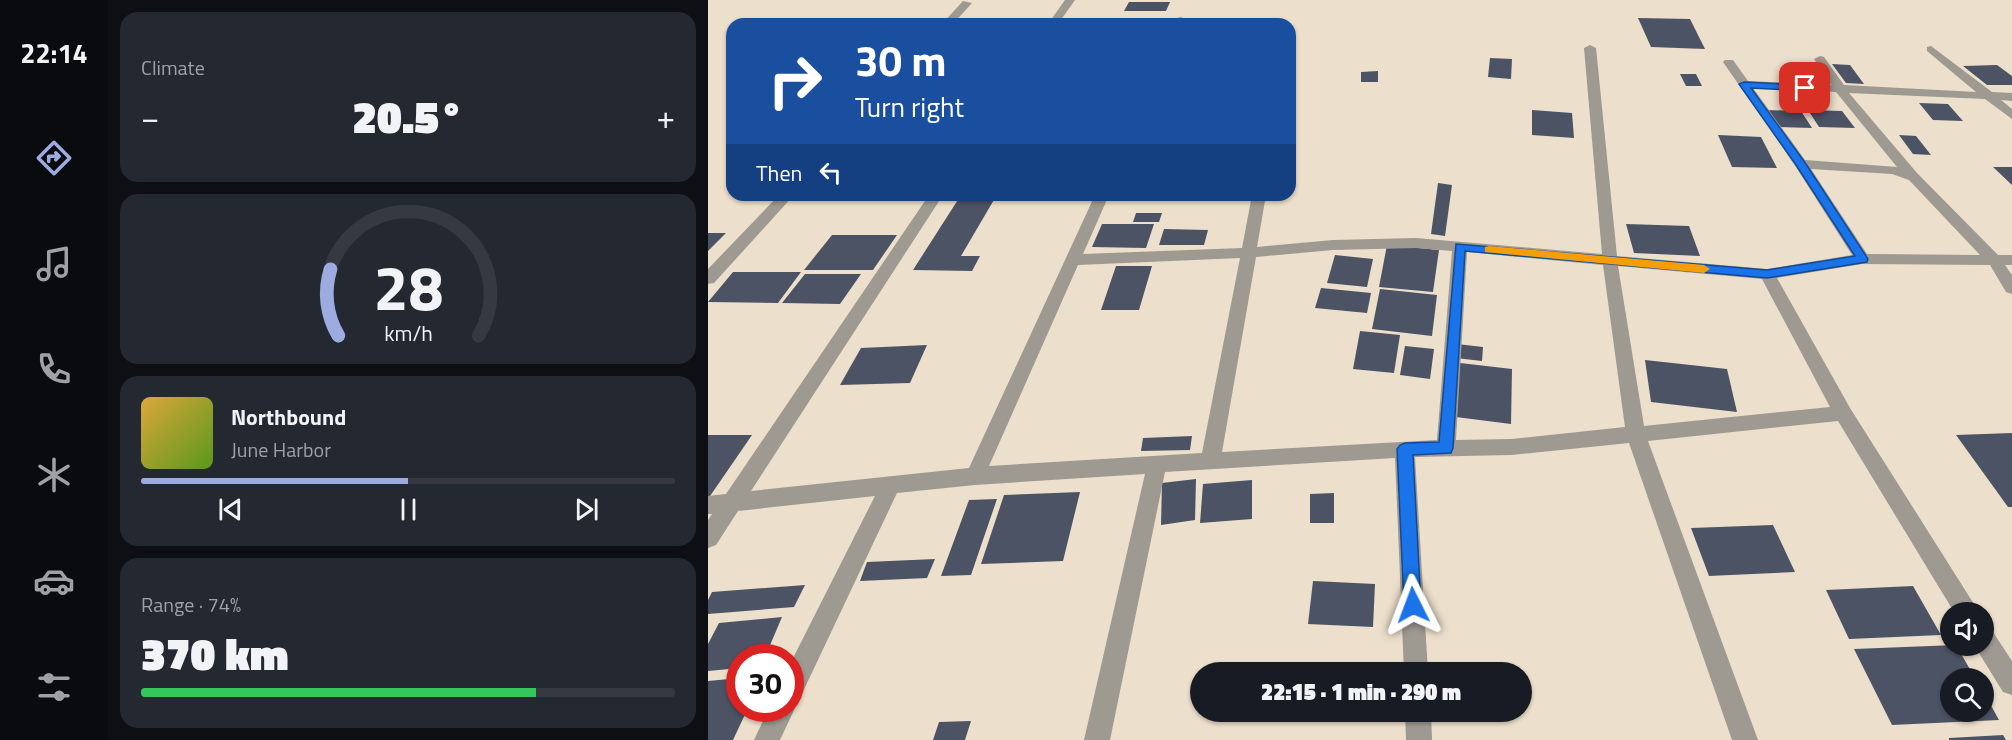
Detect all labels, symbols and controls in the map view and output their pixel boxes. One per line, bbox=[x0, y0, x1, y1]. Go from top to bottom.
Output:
text: 30 m bbox=[855, 28, 947, 92]
text: 22:14 bbox=[20, 32, 88, 73]
icon: right bbox=[756, 42, 834, 120]
text: Climate bbox=[141, 52, 205, 83]
pin bbox=[1779, 62, 1830, 113]
icon: arrive bbox=[1788, 71, 1821, 104]
text: 20.5° bbox=[352, 82, 464, 150]
text: Turn right bbox=[855, 86, 964, 127]
text: − bbox=[141, 92, 159, 142]
text: + bbox=[657, 92, 675, 142]
icon: directions bbox=[33, 137, 75, 179]
text: Then bbox=[756, 156, 802, 190]
icon: left bbox=[814, 156, 847, 189]
text: 28 bbox=[373, 239, 443, 334]
icon: music bbox=[33, 243, 75, 285]
text: km/h bbox=[384, 317, 432, 349]
icon: phone bbox=[33, 348, 75, 390]
text: Northbound bbox=[231, 400, 346, 434]
text: June Harbor bbox=[231, 434, 331, 465]
icon: climate bbox=[33, 454, 75, 496]
icon: previous bbox=[214, 493, 247, 526]
icon: pause bbox=[392, 493, 425, 526]
icon: next bbox=[570, 493, 603, 526]
icon: car bbox=[33, 560, 75, 602]
position arrow bbox=[1381, 573, 1445, 637]
text: Range · 74% bbox=[141, 589, 241, 620]
map controls bbox=[1940, 602, 1994, 722]
button: sound bbox=[1940, 602, 1994, 656]
text: 370 km bbox=[141, 619, 289, 687]
speed limit sign: 30 bbox=[726, 644, 804, 722]
icon: filters bbox=[33, 666, 75, 708]
button: search bbox=[1940, 668, 1994, 722]
text: 22:15 · 1 min · 290 m bbox=[1261, 675, 1461, 709]

